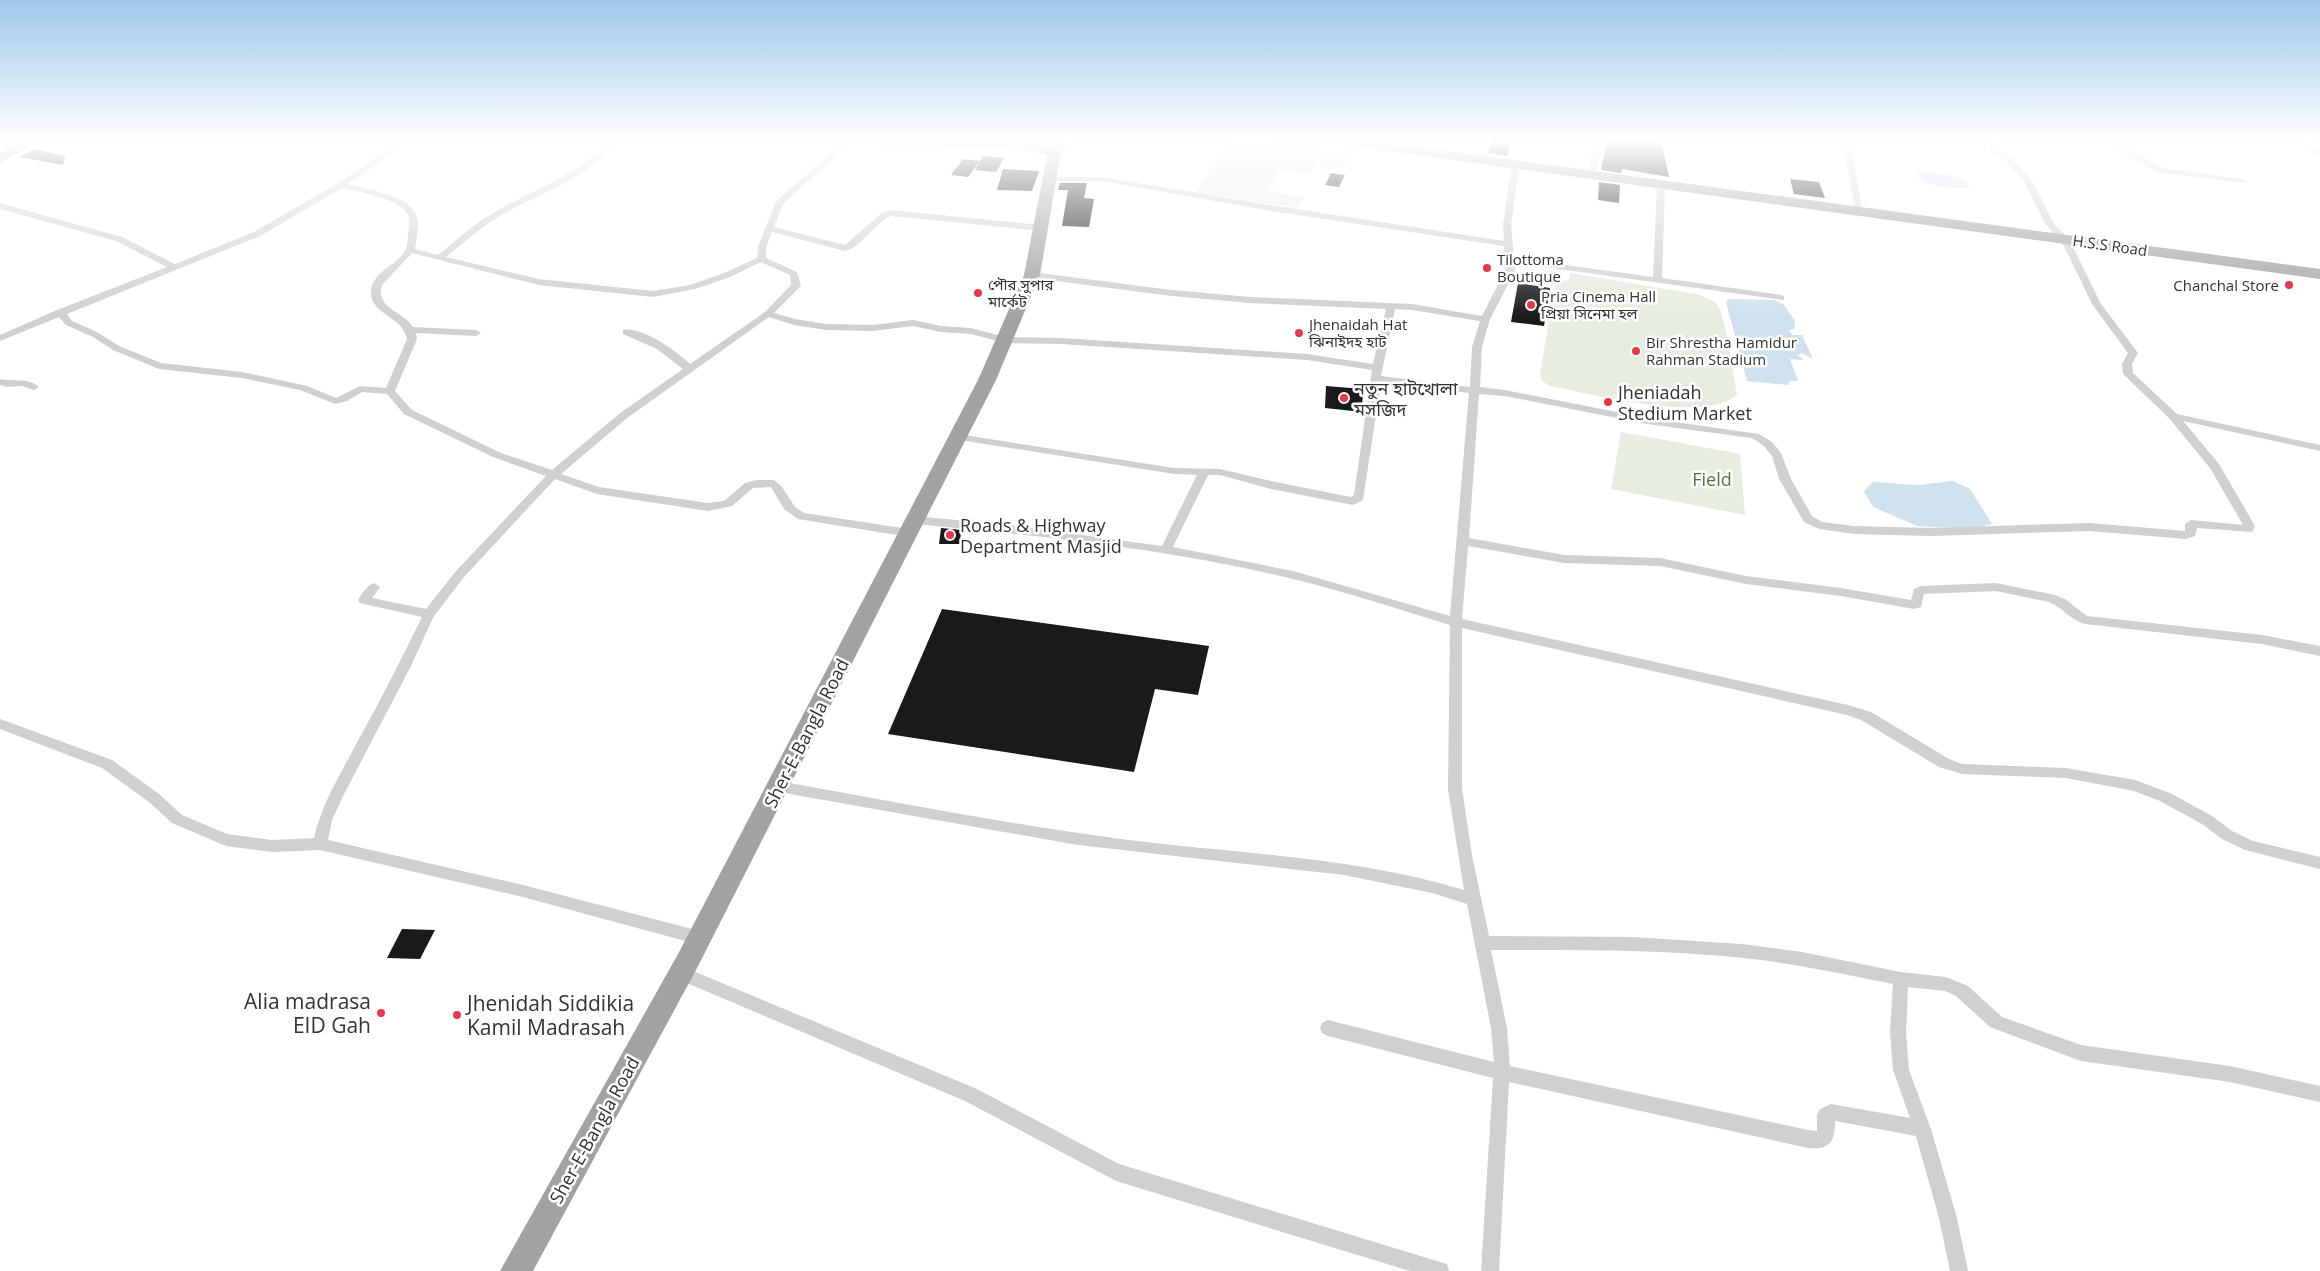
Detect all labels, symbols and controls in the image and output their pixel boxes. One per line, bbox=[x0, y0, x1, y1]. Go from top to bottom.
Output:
street label: H.S.S Road bbox=[2071, 230, 2149, 260]
place label: Tilottoma Boutique bbox=[1497, 249, 1564, 286]
marker: Tilottoma Boutique bbox=[1481, 262, 1493, 274]
place label: পৌর সুপার মার্কেট bbox=[987, 274, 1054, 311]
place label: Chanchal Store bbox=[2173, 275, 2279, 295]
marker: Chanchal Store bbox=[2283, 279, 2295, 291]
place label: Pria Cinema Hall প্রিয়া সিনেমা হল bbox=[1540, 286, 1656, 323]
marker: পৌর সুপার মার্কেট bbox=[972, 287, 984, 299]
marker: Pria Cinema Hall প্রিয়া সিনেমা হল bbox=[1525, 299, 1537, 311]
place label: Jhenaidah Hat ঝিনাইদহ হাট bbox=[1307, 314, 1407, 351]
marker: Jhenaidah Hat ঝিনাইদহ হাট bbox=[1293, 327, 1305, 339]
place label: Bir Shrestha Hamidur Rahman Stadium bbox=[1646, 332, 1797, 369]
marker: Bir Shrestha Hamidur Rahman Stadium bbox=[1630, 345, 1642, 357]
place label: নতুন হাটখোলা মসজিদ bbox=[1353, 376, 1458, 421]
place label: Jheniadah Stedium Market bbox=[1616, 380, 1752, 425]
marker: নতুন হাটখোলা মসজিদ bbox=[1338, 392, 1350, 404]
marker: Jheniadah Stedium Market bbox=[1602, 396, 1614, 408]
park label: Field bbox=[1692, 467, 1732, 491]
place label: Roads & Highway Department Masjid bbox=[960, 513, 1122, 558]
marker: Roads & Highway Department Masjid bbox=[944, 529, 956, 541]
street label: Sher-E-Bangla Road bbox=[758, 654, 854, 812]
place label: Alia madrasa EID Gah bbox=[244, 987, 371, 1039]
place label: Jhenidah Siddikia Kamil Madrasah bbox=[465, 989, 634, 1041]
marker: Alia madrasa EID Gah bbox=[375, 1007, 387, 1019]
marker: Jhenidah Siddikia Kamil Madrasah bbox=[451, 1009, 463, 1021]
street label: Sher-E-Bangla Road bbox=[544, 1052, 644, 1208]

